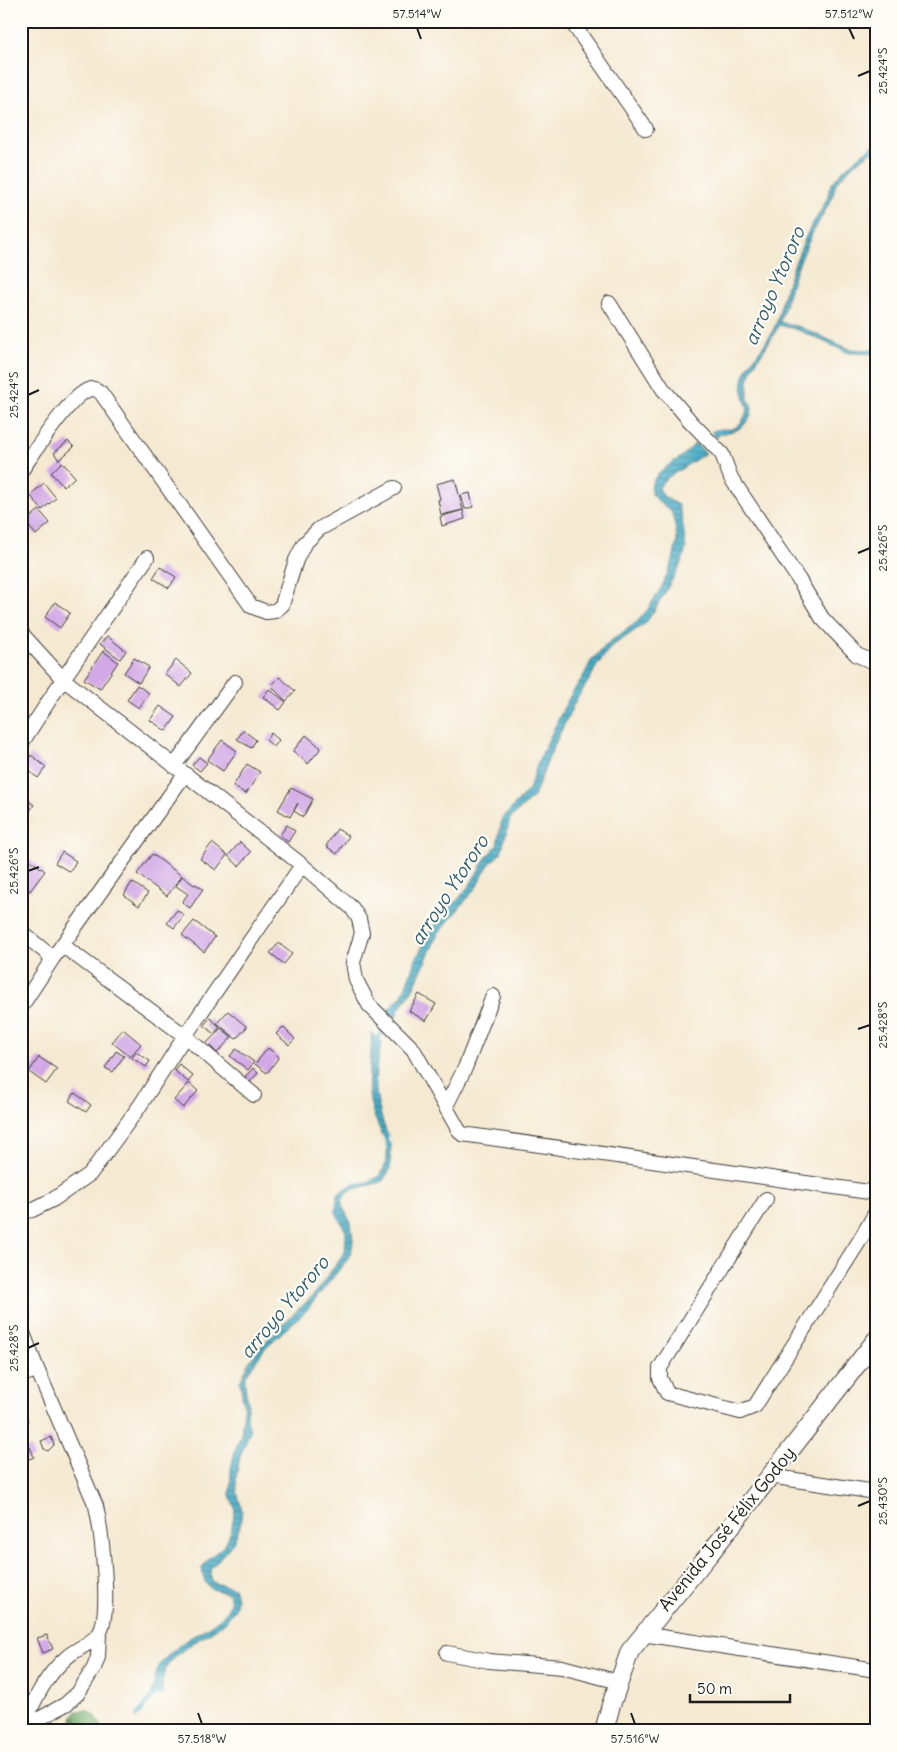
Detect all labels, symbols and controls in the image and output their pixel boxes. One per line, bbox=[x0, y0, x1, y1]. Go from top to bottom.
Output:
text: 57.514°W bbox=[393, 6, 441, 21]
text: 57.512°W bbox=[825, 6, 873, 21]
text: 25.424°S bbox=[875, 47, 890, 94]
water label: arroyo Ytororo bbox=[738, 222, 810, 349]
text: 25.424°S bbox=[6, 371, 21, 418]
text: 25.426°S bbox=[875, 524, 890, 571]
water label: arroyo Ytororo bbox=[404, 829, 494, 950]
text: 25.426°S bbox=[6, 847, 21, 894]
text: 25.428°S bbox=[875, 1001, 890, 1048]
water label: arroyo Ytororo bbox=[234, 1250, 335, 1363]
text: 25.428°S bbox=[6, 1324, 21, 1371]
street label: Avenida José Félix Godoy bbox=[653, 1442, 800, 1616]
text: 25.430°S bbox=[875, 1477, 890, 1525]
scale bar bbox=[690, 1672, 790, 1704]
text: 50 m bbox=[697, 1679, 732, 1698]
text: 57.518°W bbox=[178, 1731, 226, 1746]
text: 57.516°W bbox=[611, 1731, 659, 1746]

